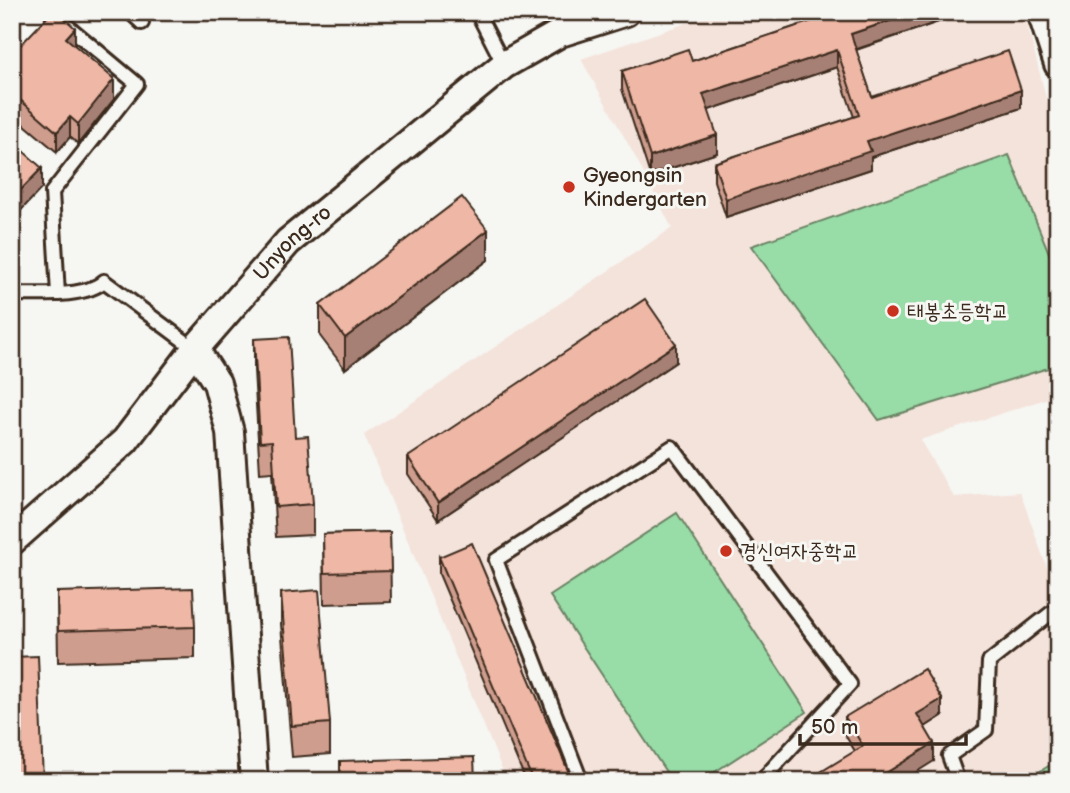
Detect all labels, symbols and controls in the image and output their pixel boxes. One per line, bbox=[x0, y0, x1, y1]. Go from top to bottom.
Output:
place label: Gyeongsin Kindergarten bbox=[583, 163, 707, 212]
marker: Gyeongsin Kindergarten bbox=[561, 179, 577, 195]
street label: Unyong-ro bbox=[248, 199, 336, 285]
place label: 태봉초등학교 bbox=[907, 299, 1008, 324]
marker: 태봉초등학교 bbox=[885, 303, 901, 319]
place label: 경신여자중학교 bbox=[740, 539, 858, 564]
marker: 경신여자중학교 bbox=[718, 543, 734, 559]
scale bar bbox=[800, 702, 967, 746]
text: 50 m bbox=[811, 715, 858, 740]

